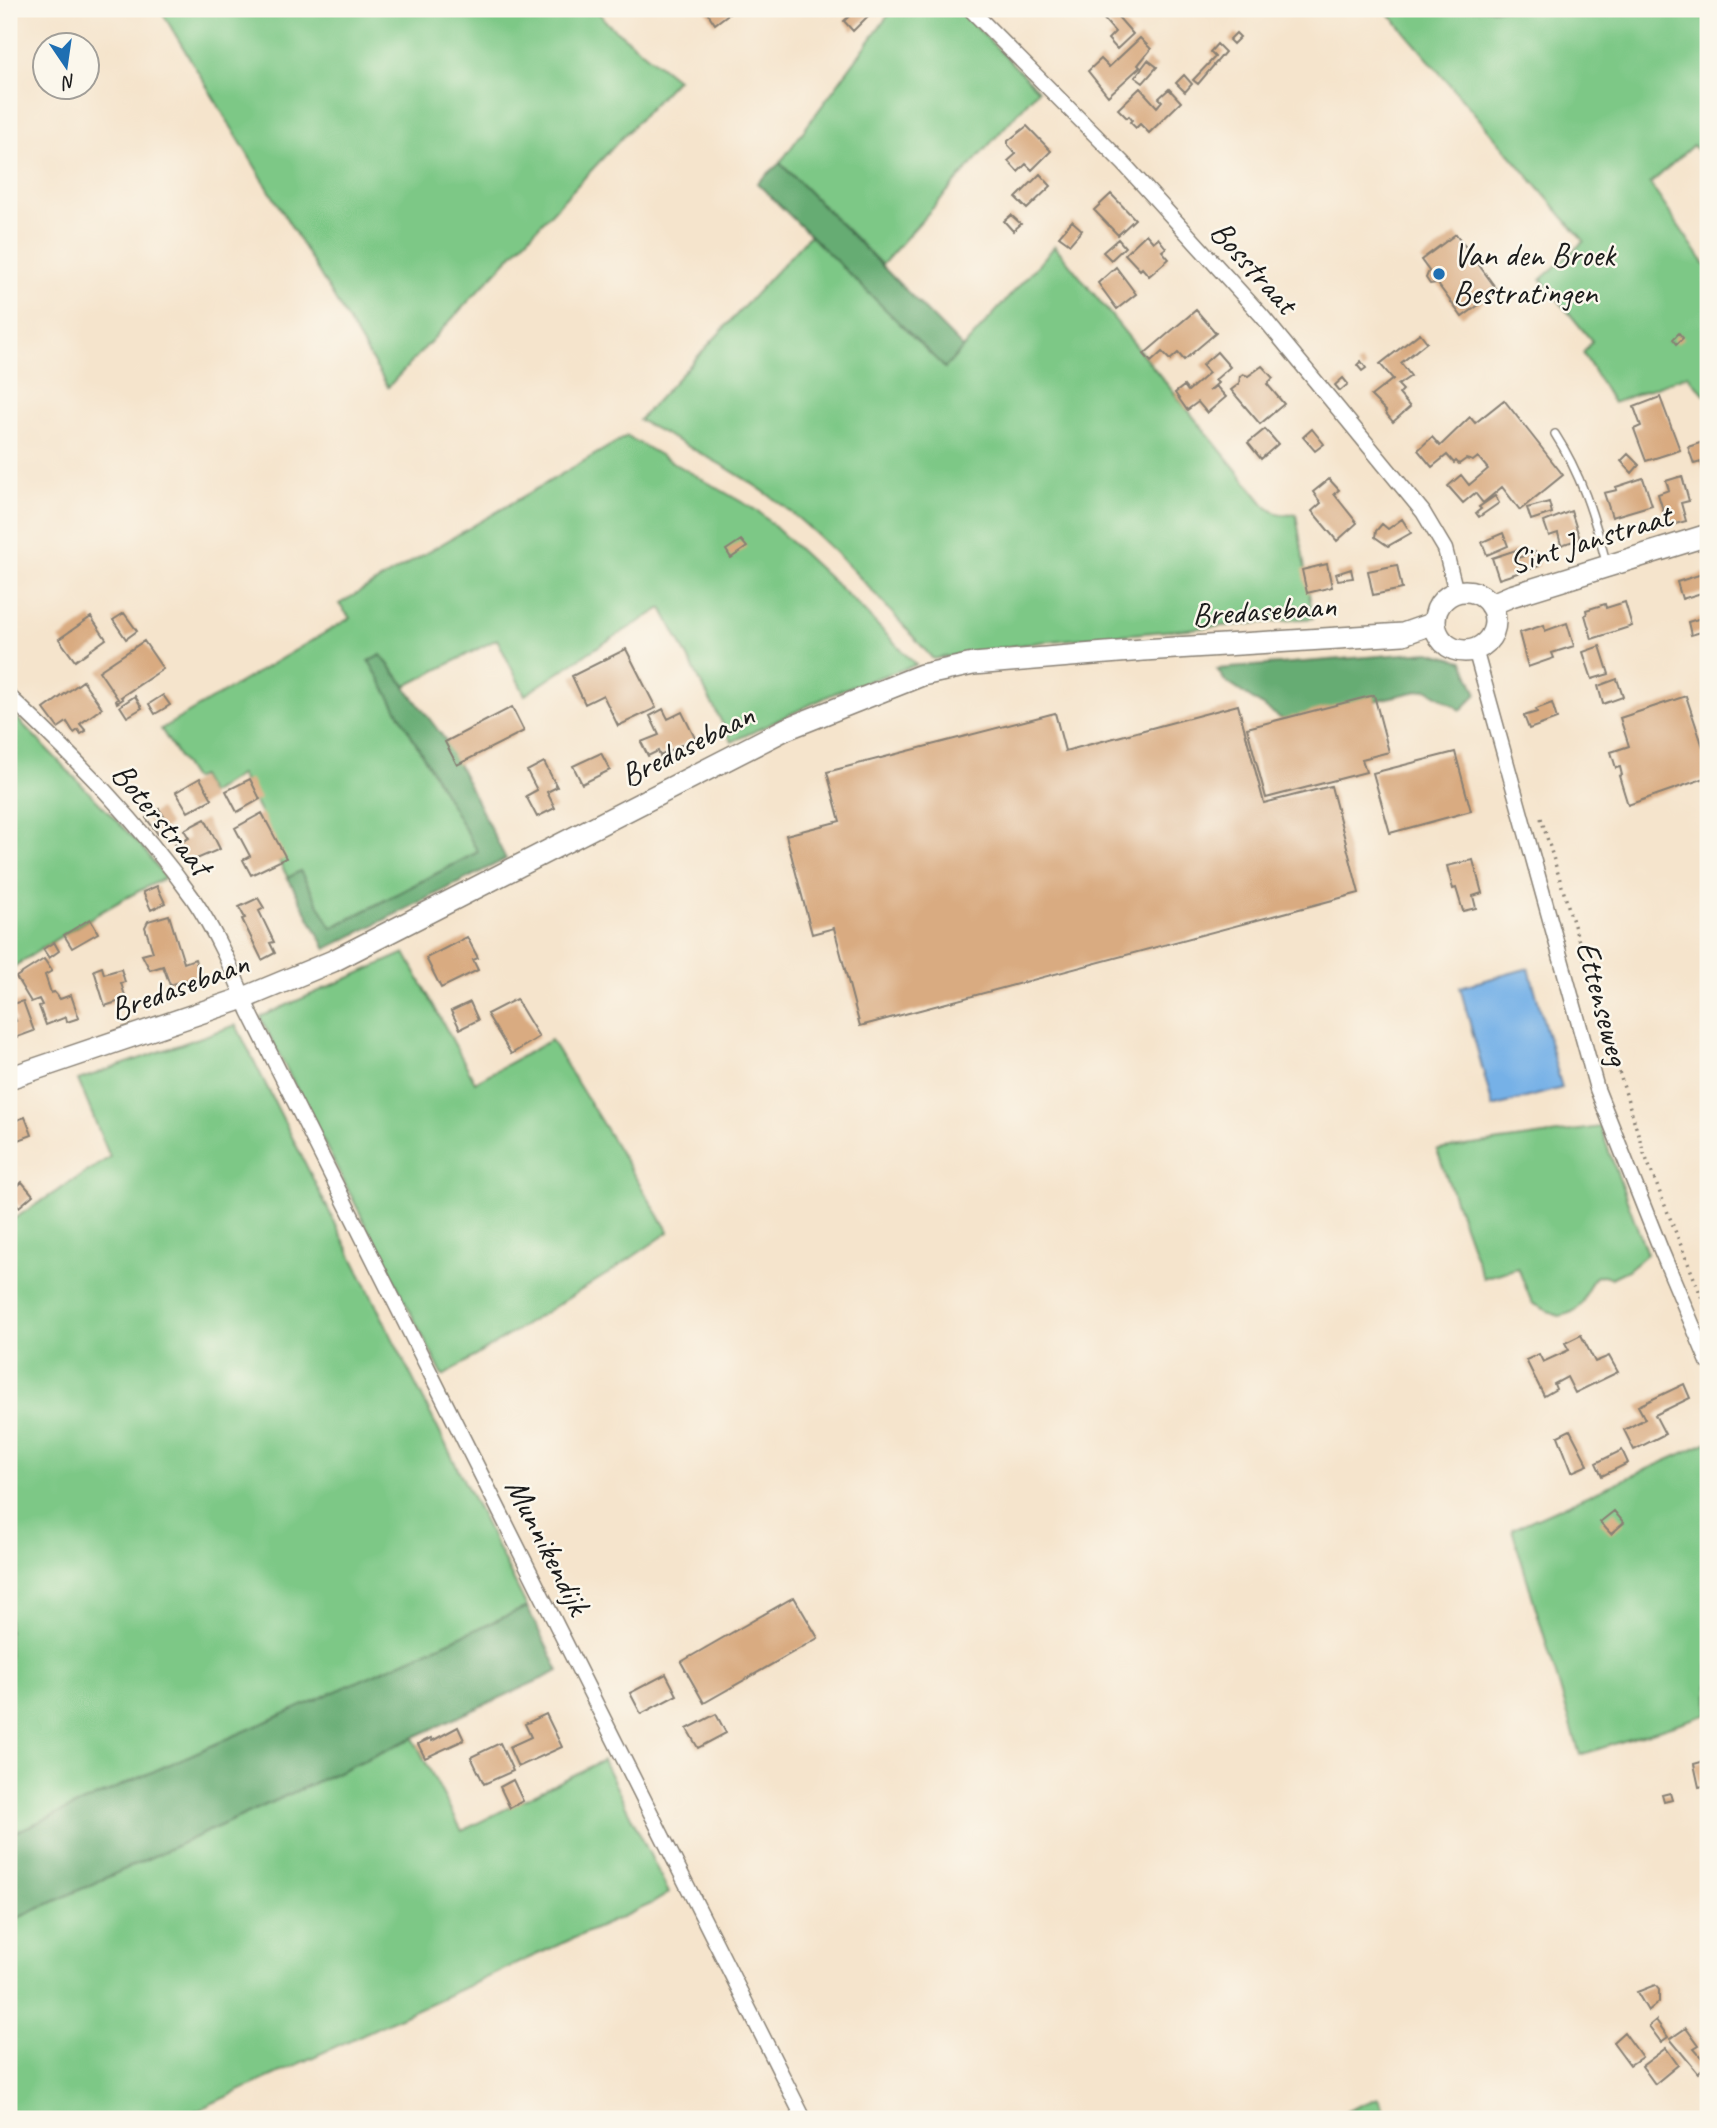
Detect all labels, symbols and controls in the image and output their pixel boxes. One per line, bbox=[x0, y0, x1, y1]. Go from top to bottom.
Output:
north arrow bbox=[32, 32, 102, 102]
text: N bbox=[58, 69, 78, 95]
street label: Bosstraat bbox=[1201, 211, 1309, 325]
place label: Van den Broek Bestratingen bbox=[1453, 234, 1617, 314]
marker: Van den Broek Bestratingen bbox=[1431, 266, 1447, 282]
street label: Sint Janstraat bbox=[1504, 493, 1679, 584]
street label: Bredasebaan bbox=[1190, 584, 1338, 636]
street label: Bredasebaan bbox=[613, 693, 761, 797]
street label: Boterstraat bbox=[102, 754, 224, 887]
street label: Ettenseweg bbox=[1566, 937, 1640, 1072]
street label: Bredasebaan bbox=[104, 942, 254, 1030]
street label: Munnikendijk bbox=[496, 1471, 601, 1624]

